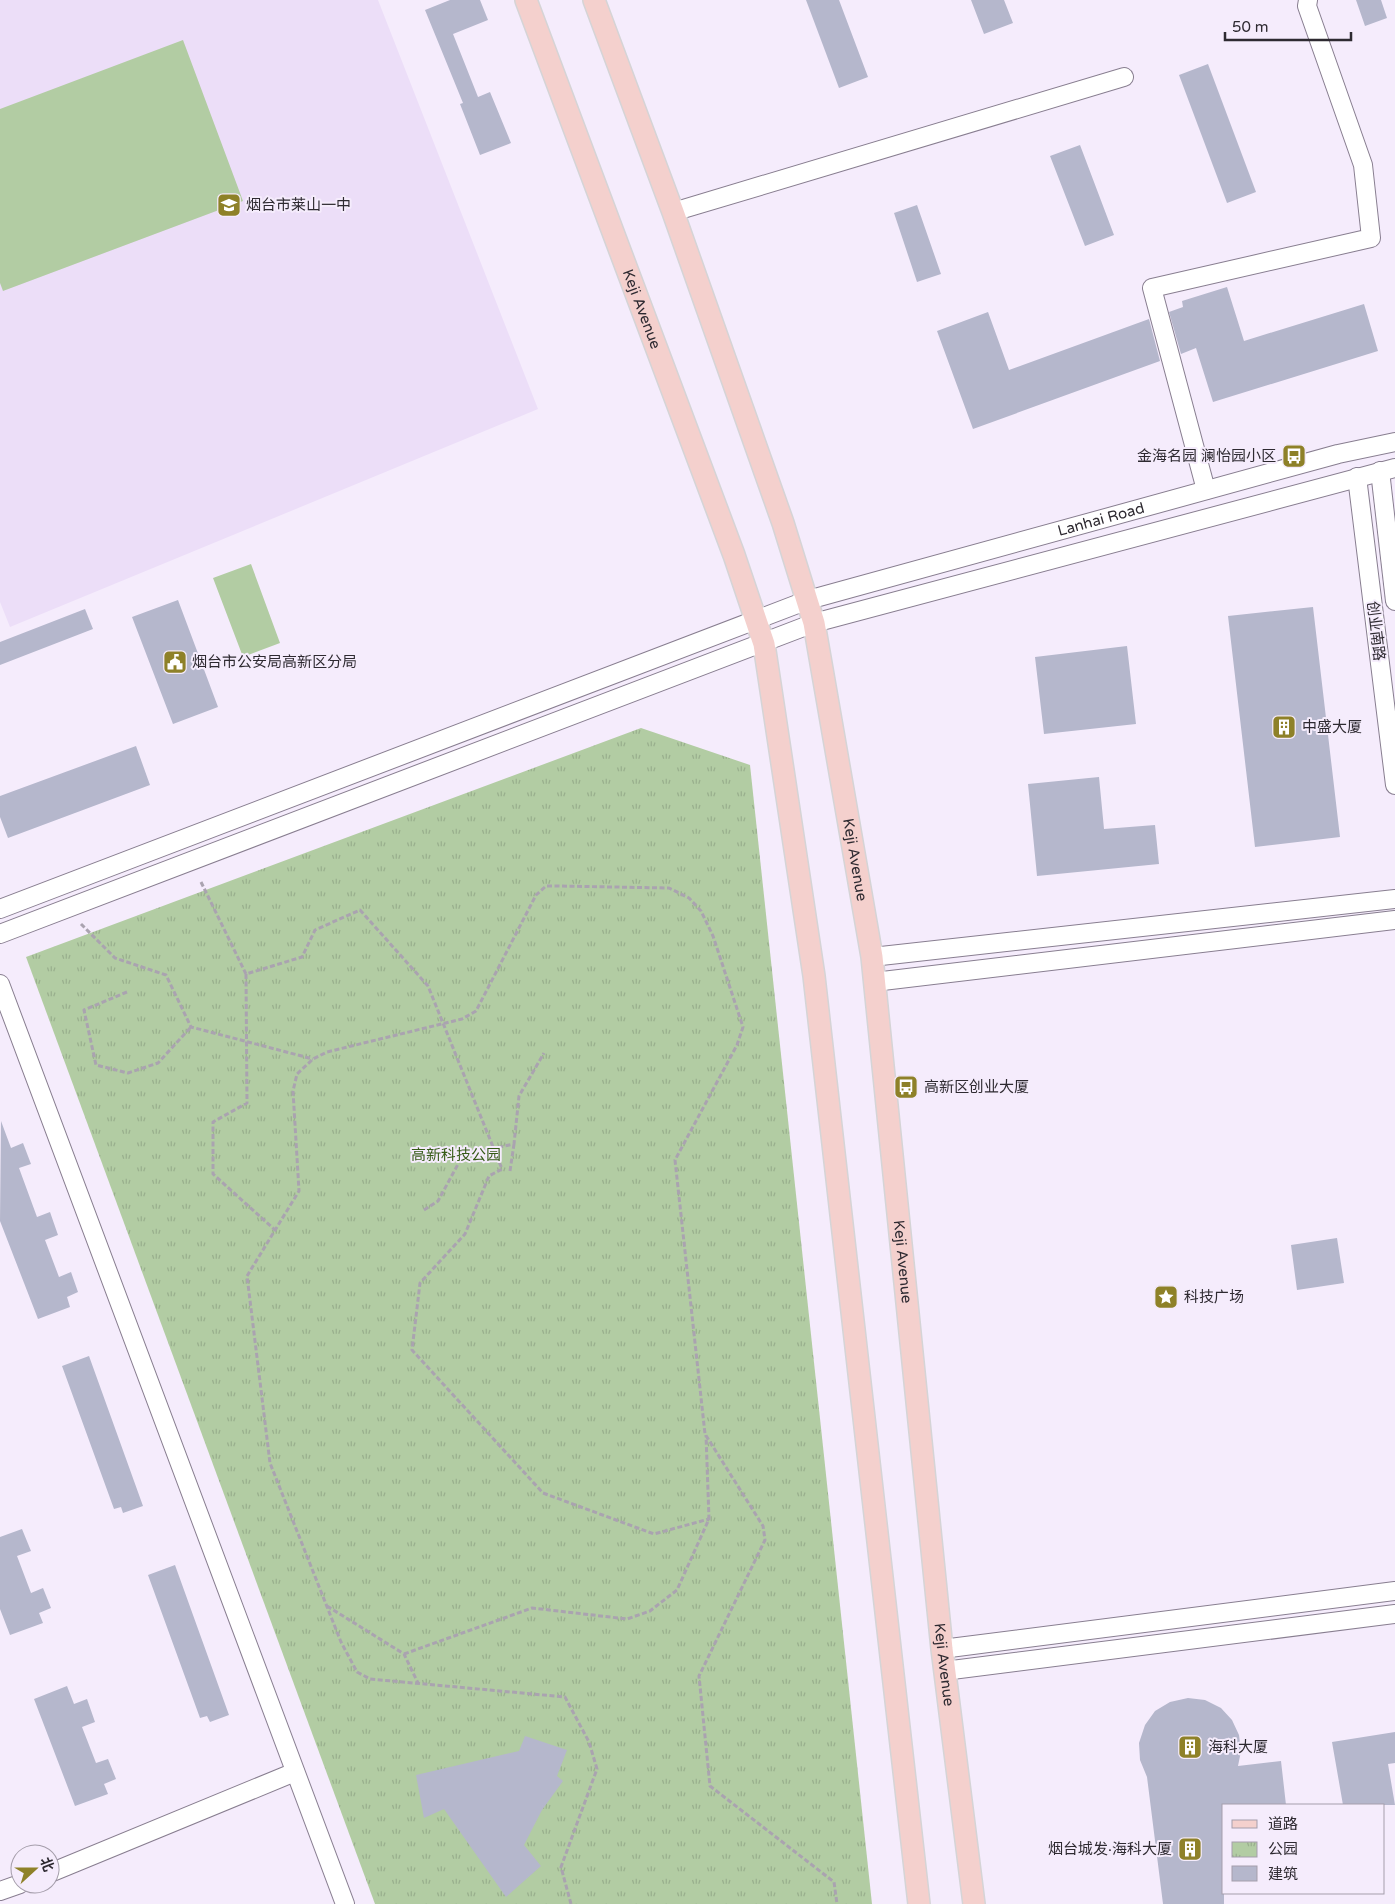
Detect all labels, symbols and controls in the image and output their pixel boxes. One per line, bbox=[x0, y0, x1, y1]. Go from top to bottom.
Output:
scale bar bbox=[1225, 10, 1351, 42]
text: 50 m bbox=[1232, 18, 1269, 36]
school or university icon: 烟台市莱山一中 bbox=[216, 192, 242, 218]
place label: 烟台市莱山一中 bbox=[246, 196, 351, 214]
street label: Keji Avenue bbox=[619, 267, 665, 351]
bus stop icon: 金海名园 澜怡园小区 bbox=[1281, 443, 1307, 469]
place label: 金海名园 澜怡园小区 bbox=[1137, 447, 1276, 465]
street label: Lanhai Road bbox=[1056, 499, 1146, 540]
street label: 创业南路 bbox=[1363, 600, 1389, 662]
public building icon: 烟台市公安局高新区分局 bbox=[162, 649, 188, 675]
place label: 烟台市公安局高新区分局 bbox=[192, 653, 357, 671]
building icon: 中盛大厦 bbox=[1271, 714, 1297, 740]
place label: 中盛大厦 bbox=[1302, 718, 1362, 736]
street label: Keji Avenue bbox=[839, 817, 871, 902]
bus stop icon: 高新区创业大厦 bbox=[893, 1074, 919, 1100]
place label: 高新区创业大厦 bbox=[924, 1078, 1029, 1096]
park label: 高新科技公园 bbox=[411, 1146, 501, 1164]
street label: Keji Avenue bbox=[890, 1219, 916, 1304]
place icon: 科技广场 bbox=[1153, 1284, 1179, 1310]
place label: 科技广场 bbox=[1184, 1288, 1244, 1306]
street label: Keji Avenue bbox=[930, 1622, 958, 1707]
building icon: 海科大厦 bbox=[1177, 1734, 1203, 1760]
place label: 海科大厦 bbox=[1208, 1738, 1268, 1756]
legend bbox=[1222, 1804, 1385, 1894]
text: 道路 bbox=[1268, 1815, 1298, 1833]
building icon: 烟台城发·海科大厦 bbox=[1177, 1836, 1203, 1862]
place label: 烟台城发·海科大厦 bbox=[1048, 1840, 1172, 1858]
text: 公园 bbox=[1268, 1840, 1298, 1858]
north arrow bbox=[10, 1844, 60, 1894]
text: 北 bbox=[36, 1855, 57, 1874]
text: 建筑 bbox=[1268, 1865, 1298, 1883]

